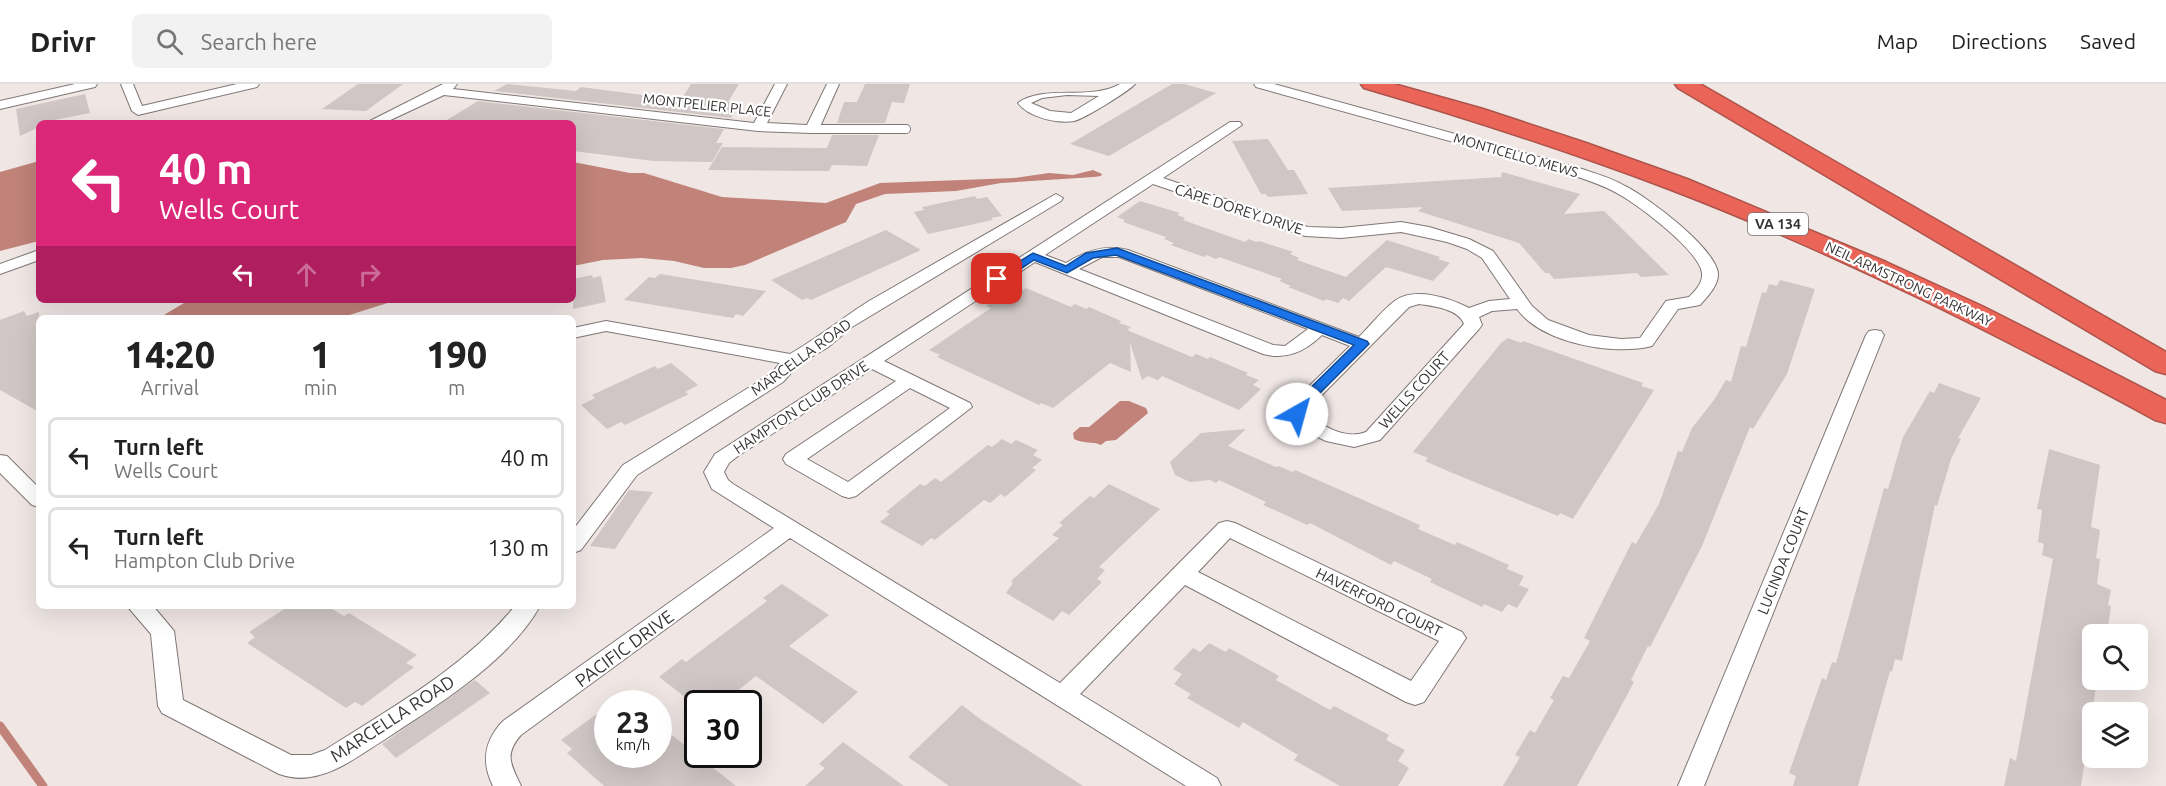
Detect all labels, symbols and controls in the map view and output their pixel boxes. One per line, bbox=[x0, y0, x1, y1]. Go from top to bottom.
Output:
search box bbox=[132, 14, 552, 68]
icon: search bbox=[153, 25, 186, 58]
text: Drivr bbox=[30, 26, 96, 57]
text: Search here bbox=[201, 29, 317, 54]
text: Map bbox=[1877, 29, 1918, 53]
text: Directions bbox=[1951, 29, 2047, 53]
text: Saved bbox=[2080, 29, 2136, 53]
street label: MONTPELIER PLACE bbox=[642, 90, 772, 120]
street label: MONTICELLO MEWS bbox=[1452, 130, 1580, 180]
icon: left bbox=[60, 144, 138, 222]
text: 40 m bbox=[159, 145, 253, 192]
street label: CAPE DOREY DRIVE bbox=[1173, 180, 1305, 238]
text: Wells Court bbox=[159, 194, 299, 224]
road number: VA 134 bbox=[1748, 213, 1808, 235]
street label: NEIL ARMSTRONG PARKWAY bbox=[1823, 238, 1995, 330]
pin bbox=[971, 253, 1022, 304]
icon: left bbox=[227, 258, 260, 291]
icon: ahead bbox=[290, 258, 323, 291]
icon: right bbox=[353, 258, 386, 291]
icon: arrive bbox=[980, 262, 1013, 295]
street label: MARCELLA ROAD bbox=[748, 315, 854, 399]
text: 14:20 bbox=[125, 334, 215, 375]
text: 1 bbox=[310, 334, 331, 375]
text: 190 bbox=[426, 334, 487, 375]
street label: WELLS COURT bbox=[1375, 348, 1453, 432]
street label: HAMPTON CLUB DRIVE bbox=[730, 357, 872, 457]
text: Arrival bbox=[141, 376, 199, 399]
text: min bbox=[304, 376, 337, 399]
text: m bbox=[448, 376, 465, 399]
position arrow bbox=[1265, 382, 1329, 446]
text: Turn left bbox=[114, 434, 204, 459]
icon: left bbox=[63, 441, 96, 474]
text: 40 m bbox=[500, 445, 549, 470]
text: Wells Court bbox=[114, 459, 218, 482]
street label: LUCINDA COURT bbox=[1754, 504, 1812, 617]
text: Turn left bbox=[114, 524, 204, 549]
icon: left bbox=[63, 531, 96, 564]
text: 130 m bbox=[488, 535, 549, 560]
text: Hampton Club Drive bbox=[114, 549, 295, 572]
street label: HAVERFORD COURT bbox=[1313, 564, 1445, 640]
street label: PACIFIC DRIVE bbox=[571, 606, 677, 690]
map controls bbox=[2082, 624, 2148, 768]
button: search bbox=[2082, 624, 2148, 690]
street label: MARCELLA ROAD bbox=[326, 671, 458, 765]
speed limit sign: 30 bbox=[684, 690, 762, 768]
button: layers bbox=[2082, 702, 2148, 768]
text: 23 bbox=[616, 705, 650, 739]
text: km/h bbox=[616, 736, 650, 753]

